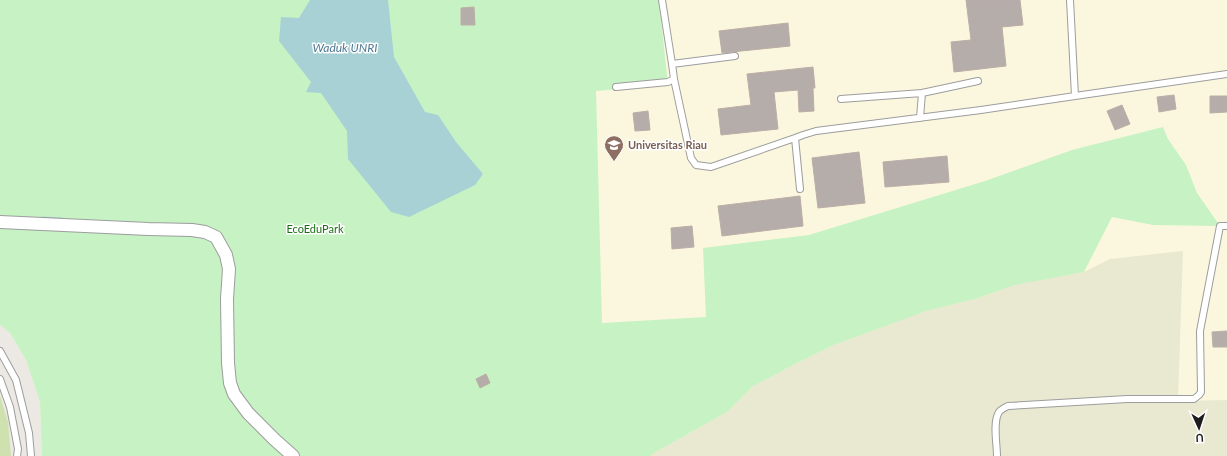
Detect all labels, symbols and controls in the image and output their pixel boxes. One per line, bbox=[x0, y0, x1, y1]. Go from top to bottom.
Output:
water label: Waduk UNRI bbox=[312, 40, 378, 55]
school or university icon: Universitas Riau bbox=[603, 134, 625, 162]
place label: Universitas Riau bbox=[628, 138, 707, 151]
park label: EcoEduPark bbox=[286, 222, 344, 235]
north arrow bbox=[1179, 408, 1219, 448]
text: U bbox=[1195, 432, 1204, 445]

